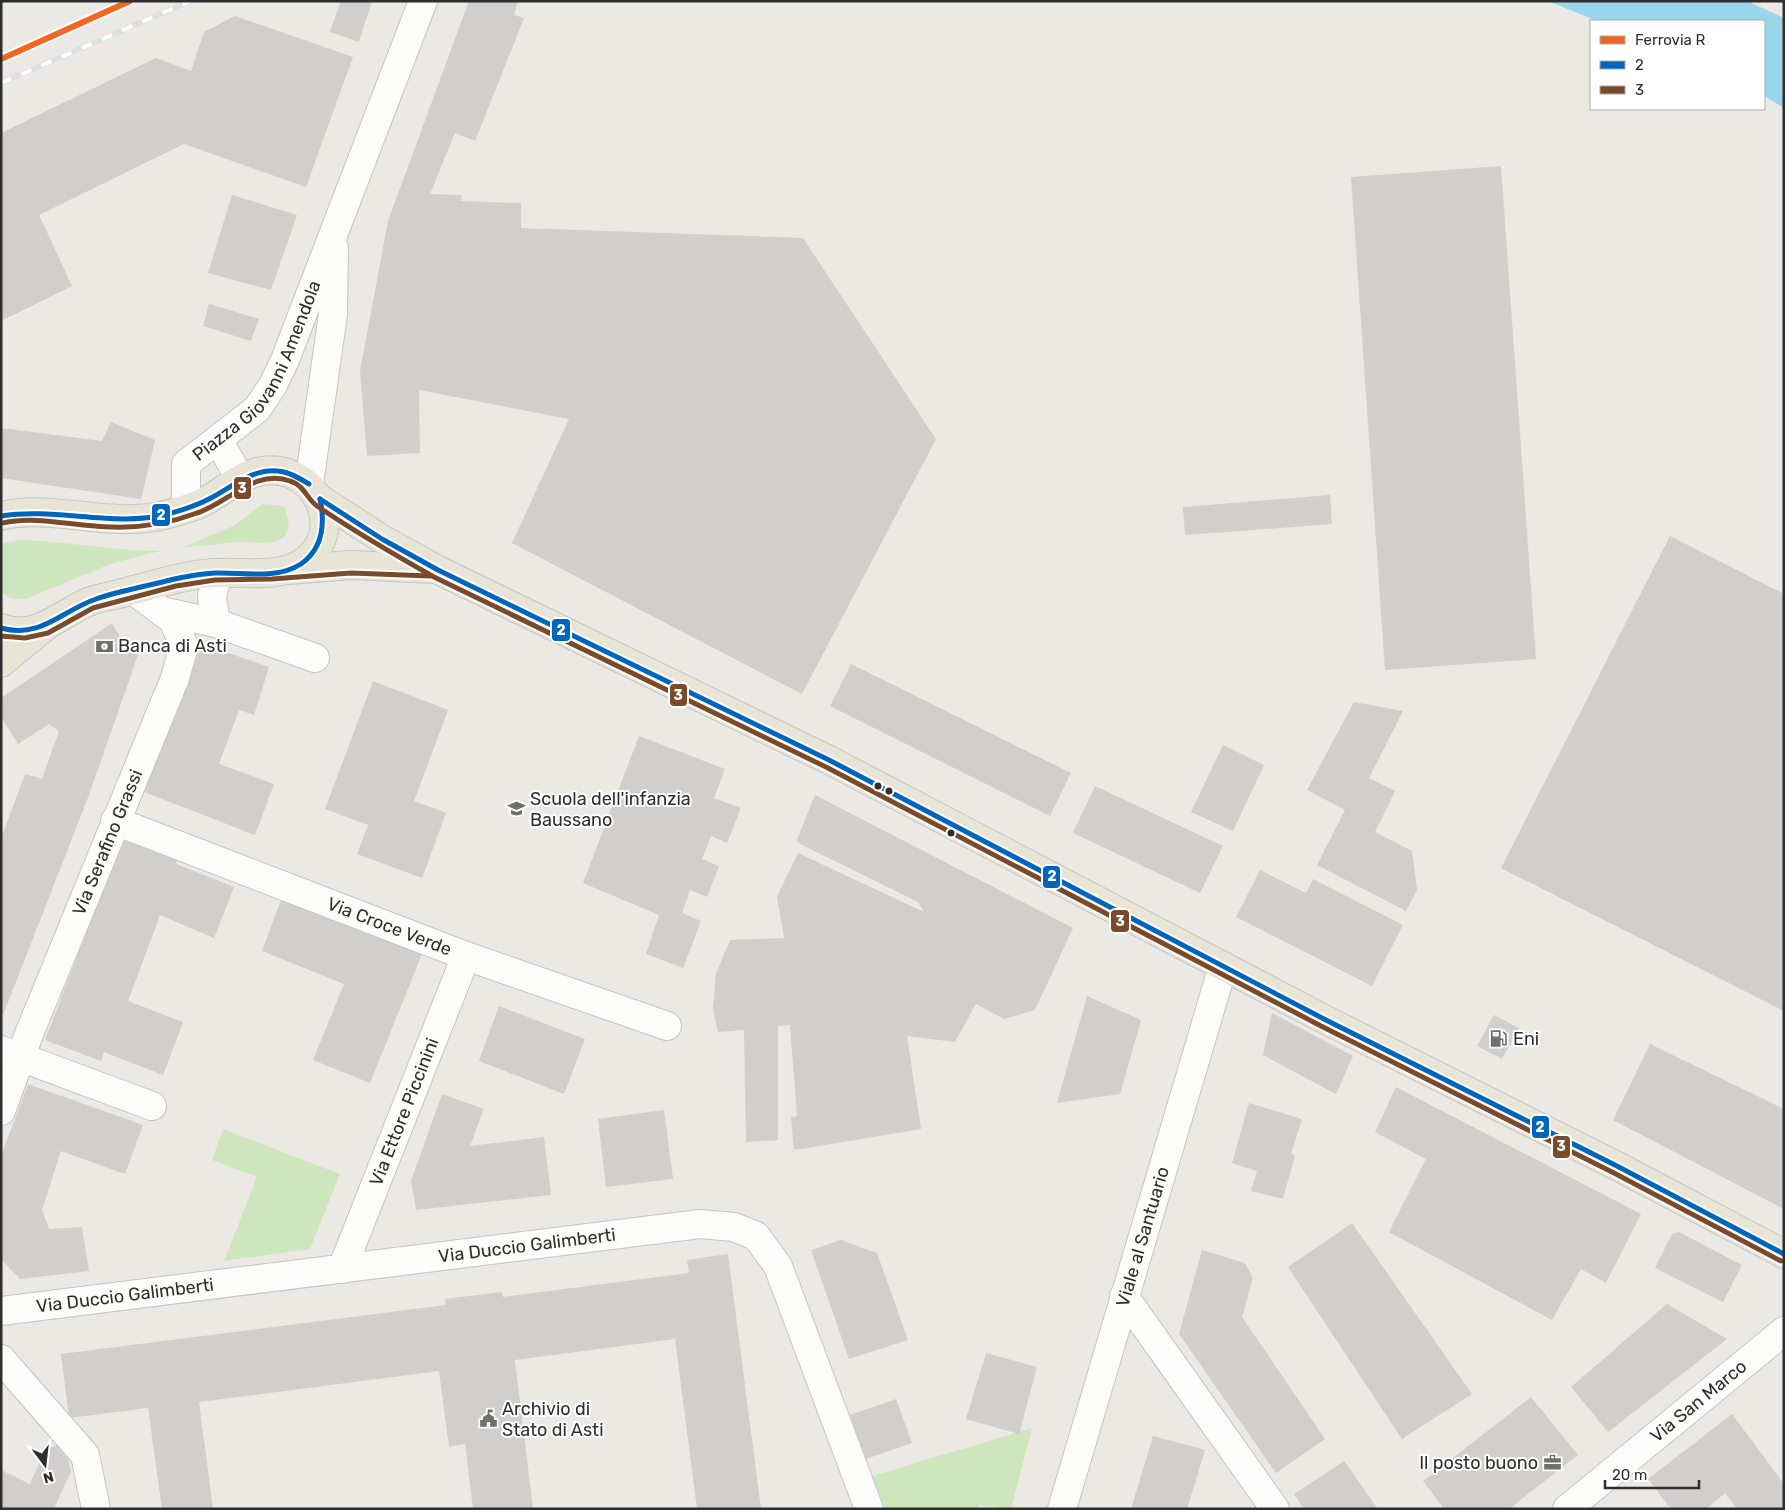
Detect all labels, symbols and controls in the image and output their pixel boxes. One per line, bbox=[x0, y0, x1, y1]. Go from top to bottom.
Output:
legend bbox=[1590, 20, 1765, 110]
text: Ferrovia R bbox=[1635, 31, 1705, 49]
text: 2 bbox=[1635, 56, 1644, 74]
text: 3 bbox=[1635, 81, 1644, 99]
street label: Piazza Giovanni Amendola bbox=[188, 277, 326, 466]
line badge: 3 bbox=[233, 476, 252, 500]
text: 3 bbox=[237, 480, 247, 497]
line badge: 2 bbox=[151, 503, 171, 527]
text: 2 bbox=[156, 507, 166, 524]
line badge: 2 bbox=[551, 618, 571, 642]
text: 2 bbox=[556, 622, 566, 639]
place label: Banca di Asti bbox=[118, 635, 227, 657]
bank icon: Banca di Asti bbox=[94, 636, 114, 656]
line badge: 3 bbox=[669, 683, 688, 707]
text: 3 bbox=[673, 687, 683, 704]
street label: Via Serafino Grassi bbox=[68, 766, 147, 919]
unlabelled marker bbox=[873, 781, 883, 791]
unlabelled marker bbox=[884, 786, 894, 796]
place label: Scuola dell'infanzia Baussano bbox=[530, 788, 691, 831]
school or university icon: Scuola dell'infanzia Baussano bbox=[506, 799, 526, 819]
unlabelled marker bbox=[946, 828, 956, 838]
line badge: 2 bbox=[1042, 865, 1061, 889]
text: 2 bbox=[1047, 868, 1057, 885]
street label: Via Croce Verde bbox=[324, 893, 455, 960]
line badge: 3 bbox=[1110, 909, 1130, 933]
text: 3 bbox=[1115, 913, 1125, 930]
place label: Eni bbox=[1513, 1028, 1539, 1050]
fuel station icon: Eni bbox=[1489, 1029, 1509, 1049]
street label: Via Ettore Piccinini bbox=[365, 1035, 443, 1189]
line badge: 2 bbox=[1531, 1115, 1550, 1139]
text: 2 bbox=[1535, 1119, 1545, 1136]
line badge: 3 bbox=[1552, 1135, 1571, 1159]
text: 3 bbox=[1556, 1138, 1566, 1155]
street label: Viale al Santuario bbox=[1112, 1164, 1174, 1309]
street label: Via Duccio Galimberti bbox=[437, 1224, 617, 1267]
street label: Via Duccio Galimberti bbox=[35, 1274, 215, 1318]
street label: Via San Marco bbox=[1646, 1355, 1751, 1447]
place label: Archivio di Stato di Asti bbox=[502, 1398, 603, 1441]
public building icon: Archivio di Stato di Asti bbox=[478, 1409, 498, 1429]
north arrow bbox=[20, 1440, 70, 1490]
place label: Il posto buono bbox=[1419, 1452, 1538, 1474]
office icon: Il posto buono bbox=[1542, 1453, 1562, 1473]
scale bar bbox=[1605, 1458, 1699, 1490]
text: 20 m bbox=[1612, 1466, 1647, 1484]
text: N bbox=[41, 1468, 55, 1487]

